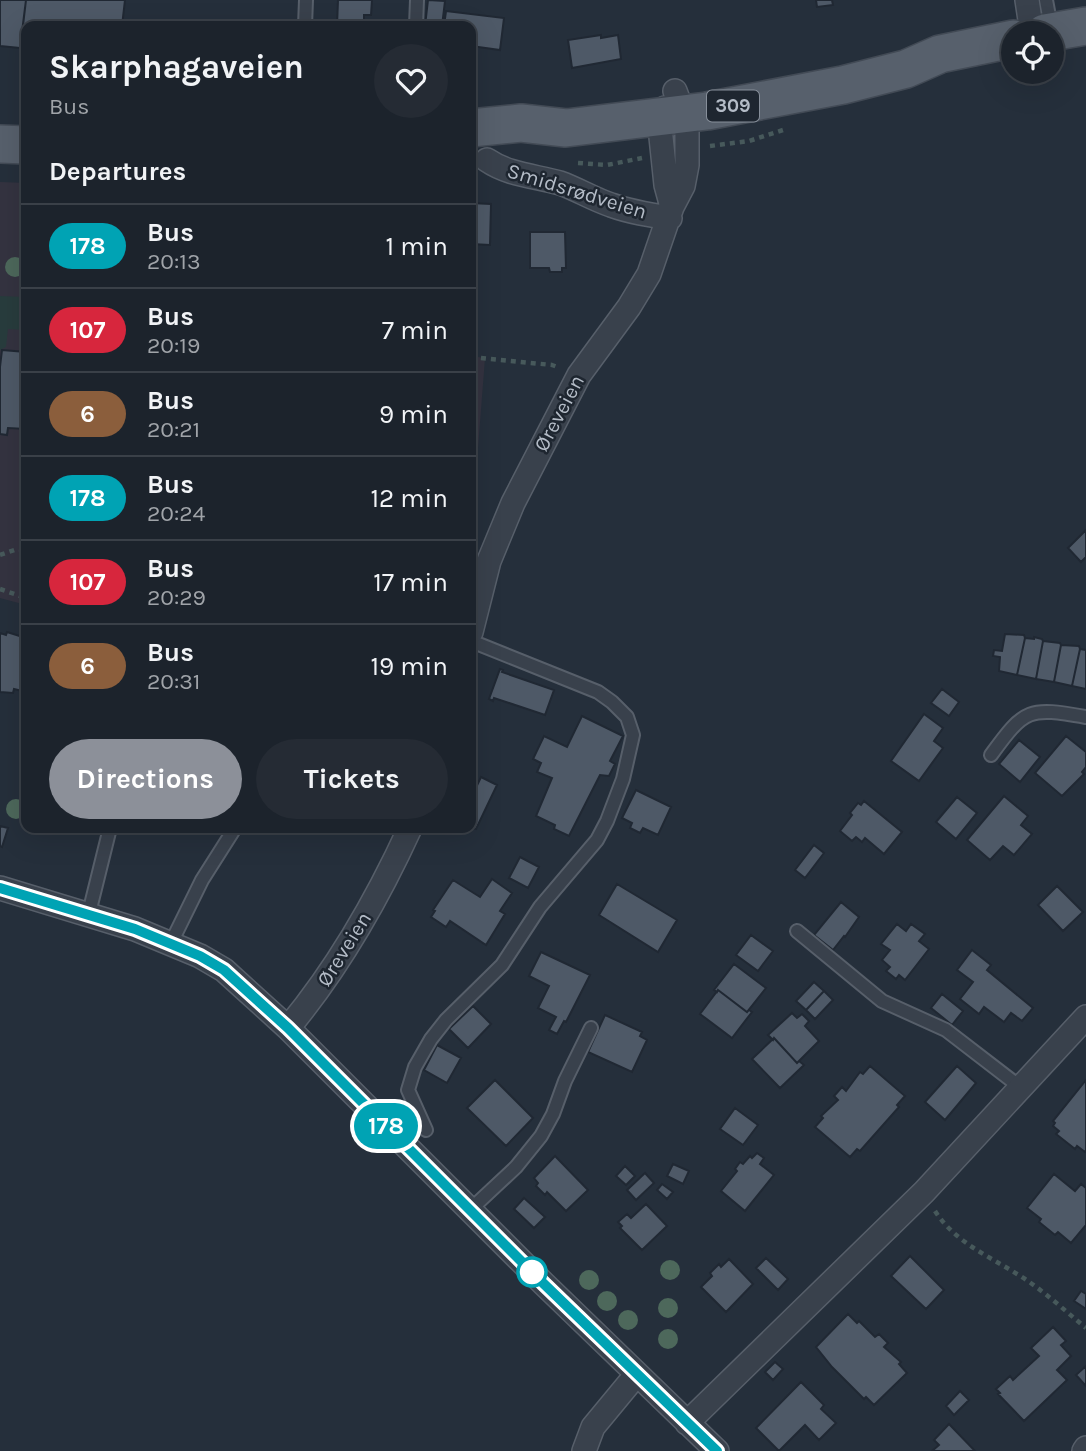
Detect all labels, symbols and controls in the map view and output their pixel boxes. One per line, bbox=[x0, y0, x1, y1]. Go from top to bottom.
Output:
map controls bbox=[1001, 21, 1064, 84]
button: locate bbox=[1001, 21, 1064, 84]
button: heart bbox=[374, 44, 448, 118]
text: Skarphagaveien bbox=[49, 48, 304, 86]
road number: 309 bbox=[707, 90, 759, 122]
text: Bus bbox=[49, 93, 89, 120]
text: Departures bbox=[49, 156, 186, 187]
street label: Smidsrødveien bbox=[504, 158, 650, 224]
text: Bus bbox=[147, 217, 194, 248]
text: 1 min bbox=[385, 231, 448, 262]
text: 178 bbox=[69, 232, 106, 260]
text: 20:13 bbox=[147, 248, 200, 275]
text: Bus bbox=[147, 301, 194, 332]
text: 7 min bbox=[382, 315, 448, 346]
text: 107 bbox=[70, 316, 105, 344]
text: 20:19 bbox=[147, 332, 200, 359]
street label: Øreveien bbox=[529, 371, 589, 455]
text: Bus bbox=[147, 385, 194, 416]
text: 9 min bbox=[379, 399, 448, 430]
text: 6 bbox=[80, 400, 95, 428]
text: 20:21 bbox=[147, 416, 200, 443]
text: Bus bbox=[147, 469, 194, 500]
text: 12 min bbox=[370, 483, 448, 514]
text: 178 bbox=[69, 484, 106, 512]
text: 20:24 bbox=[147, 500, 205, 527]
text: Bus bbox=[147, 553, 194, 584]
text: 17 min bbox=[373, 567, 448, 598]
text: 107 bbox=[70, 568, 105, 596]
text: 20:29 bbox=[147, 584, 206, 611]
text: Bus bbox=[147, 637, 194, 668]
text: 19 min bbox=[370, 651, 448, 682]
text: 6 bbox=[80, 652, 95, 680]
text: 20:31 bbox=[147, 668, 200, 695]
button: Directions bbox=[49, 739, 242, 819]
button: Tickets bbox=[256, 739, 448, 819]
street label: Øreveien bbox=[312, 907, 376, 991]
line badge: 178 bbox=[346, 1103, 426, 1149]
text: 178 bbox=[368, 1112, 404, 1140]
unlabelled marker bbox=[517, 1257, 547, 1287]

